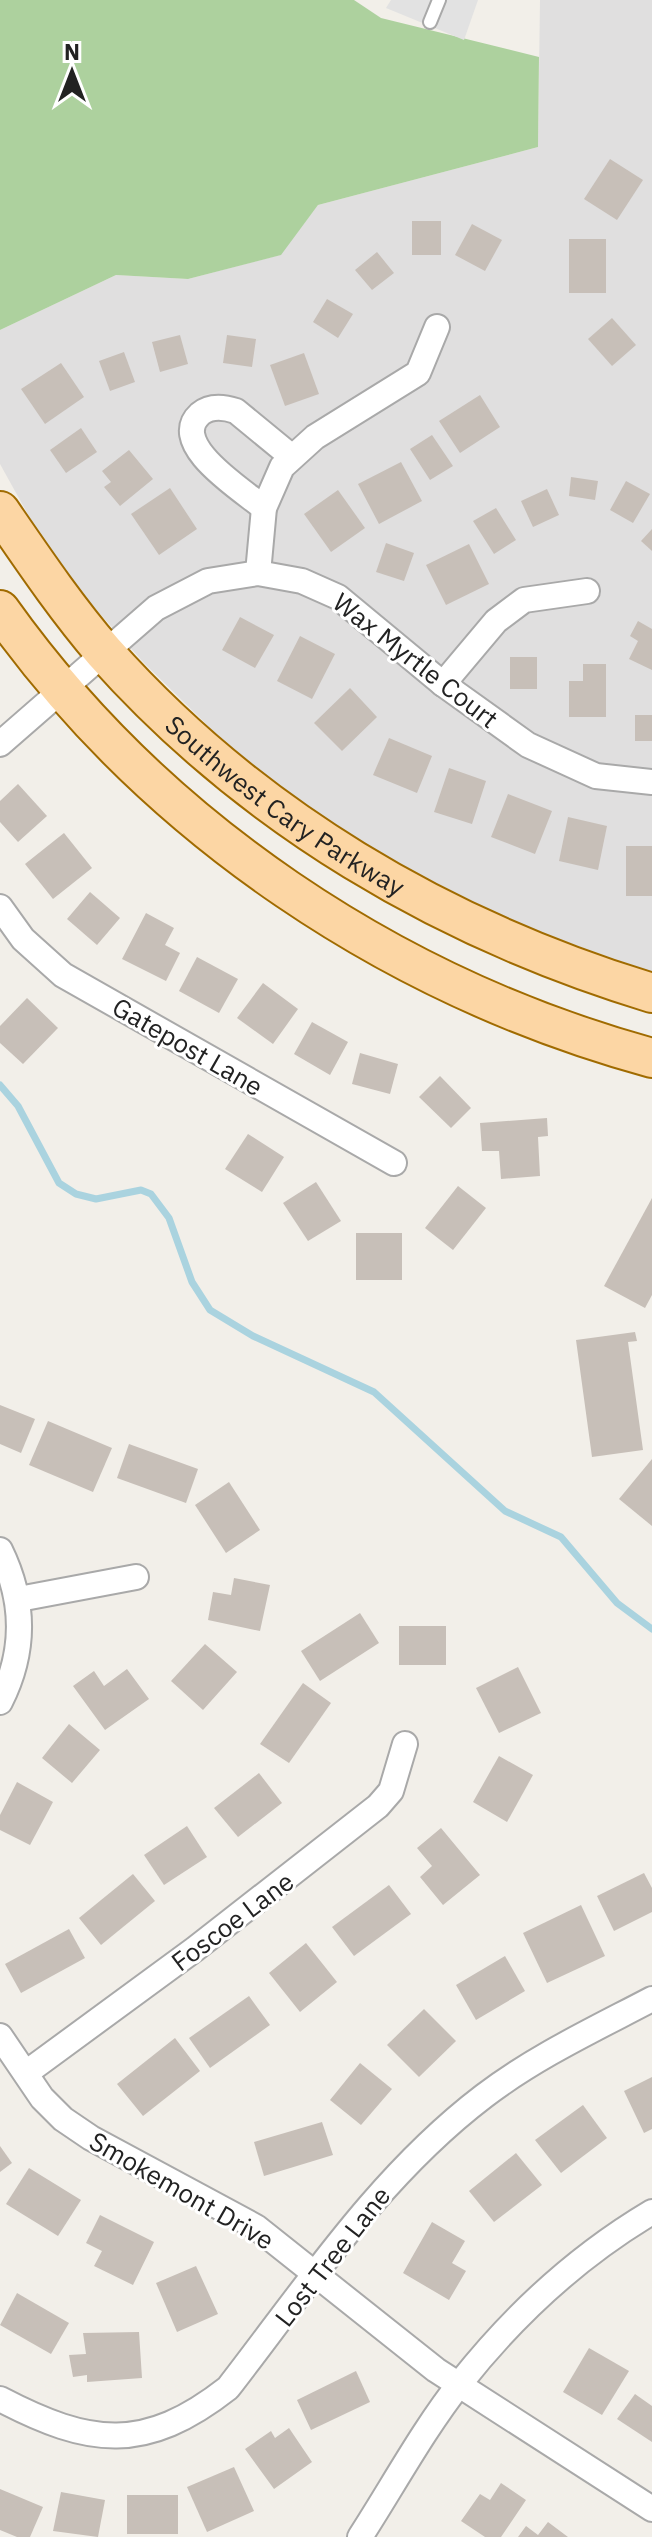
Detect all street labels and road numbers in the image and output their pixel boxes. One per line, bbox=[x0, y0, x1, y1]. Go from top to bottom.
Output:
street label: Wax Myrtle Court bbox=[326, 585, 506, 735]
street label: Southwest Cary Parkway bbox=[158, 707, 411, 903]
street label: Gatepost Lane bbox=[107, 989, 269, 1103]
street label: Foscoe Lane bbox=[164, 1864, 300, 1978]
street label: Smokemont Drive bbox=[84, 2123, 280, 2257]
street label: Lost Tree Lane bbox=[267, 2179, 397, 2333]

